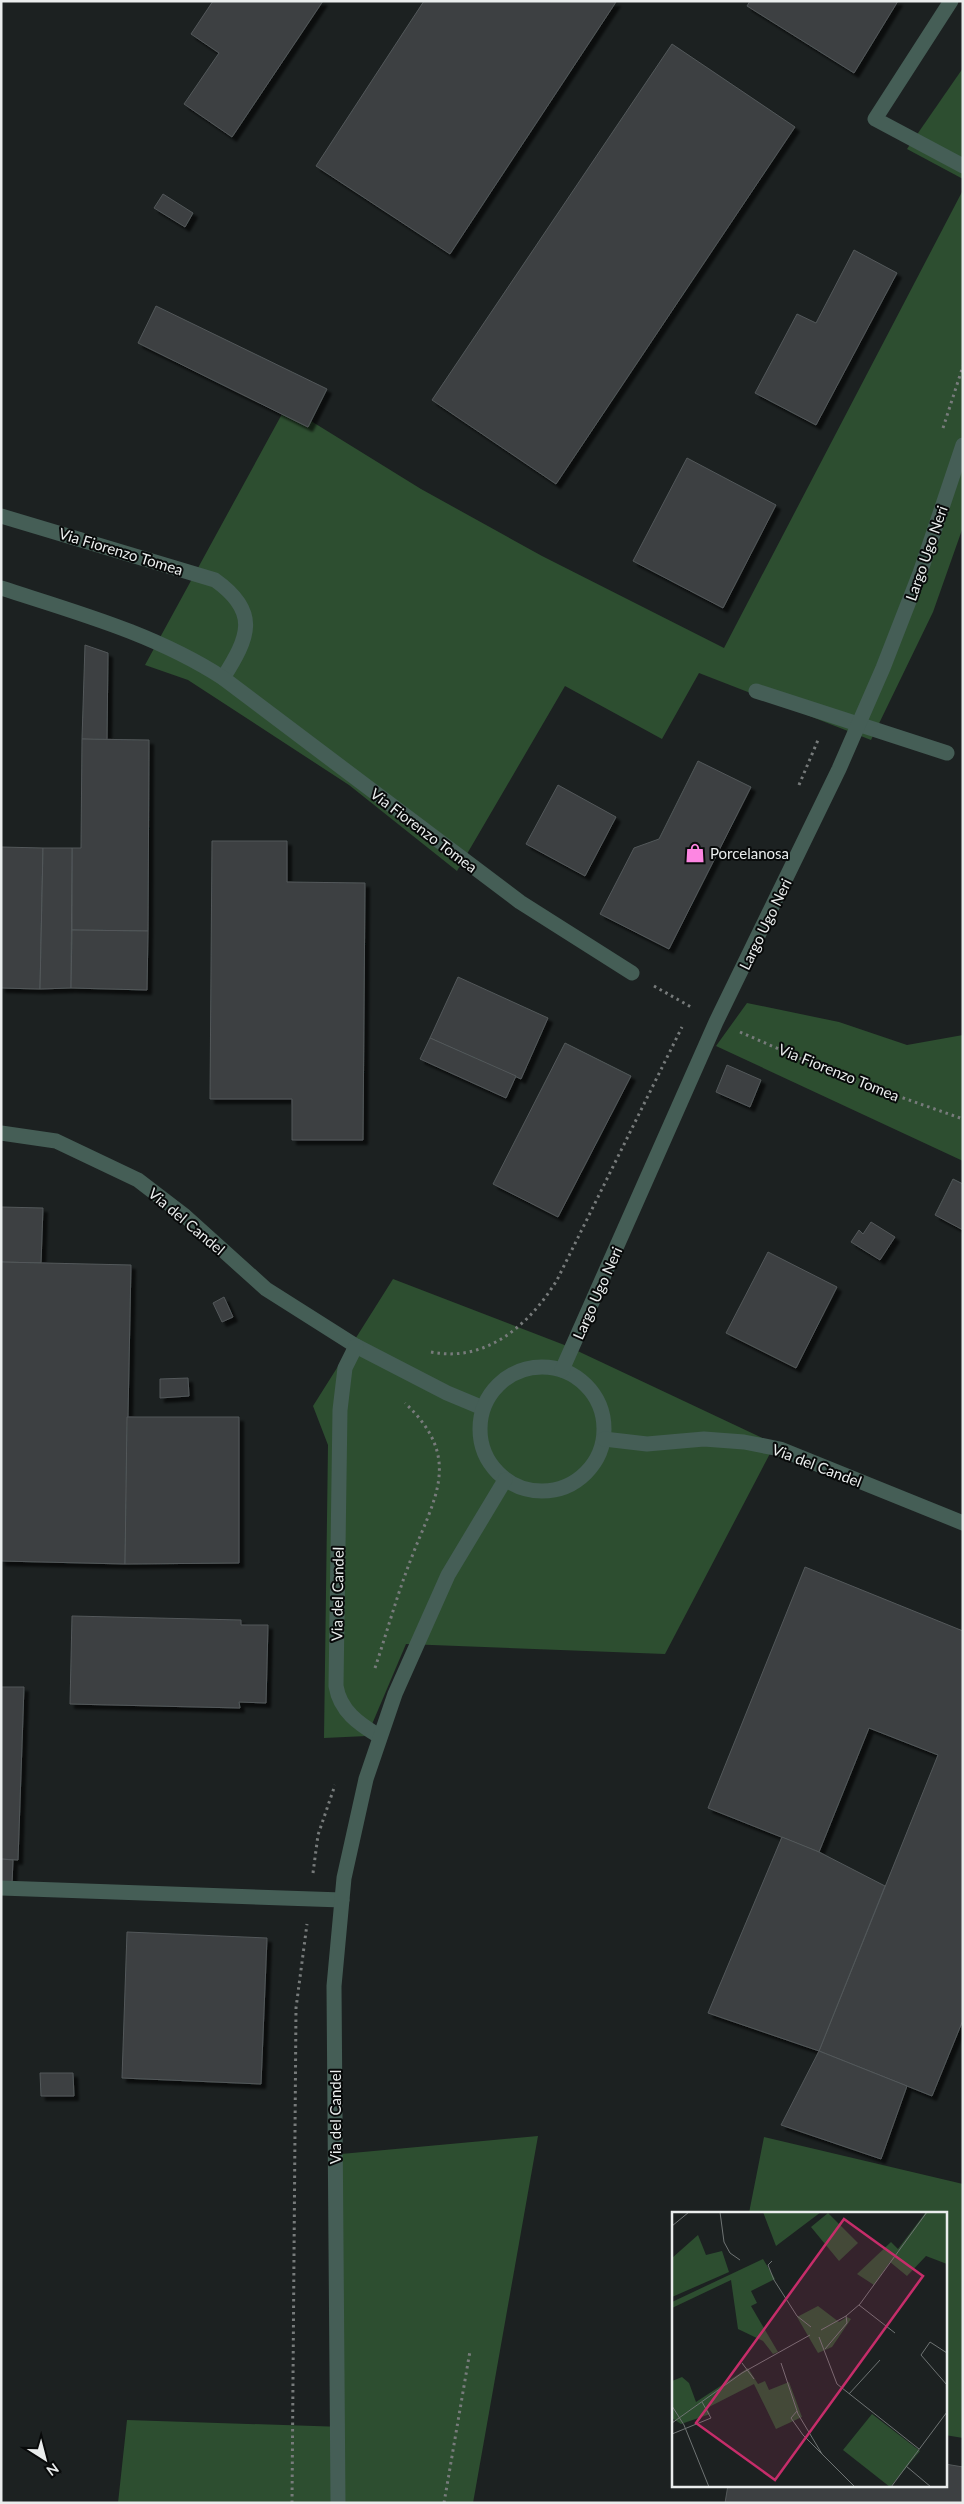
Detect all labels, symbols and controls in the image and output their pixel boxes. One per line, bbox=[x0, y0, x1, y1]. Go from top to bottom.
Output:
street label: Largo Ugo Neri bbox=[901, 503, 951, 603]
street label: Via Fiorenzo Tomea bbox=[57, 524, 185, 578]
street label: Via Fiorenzo Tomea bbox=[367, 784, 481, 876]
shop icon: Porcelanosa bbox=[684, 842, 706, 864]
place label: Porcelanosa bbox=[710, 844, 789, 862]
street label: Largo Ugo Neri bbox=[735, 875, 795, 973]
street label: Via Fiorenzo Tomea bbox=[776, 1040, 902, 1104]
street label: Via del Candel bbox=[145, 1184, 229, 1258]
street label: Largo Ugo Neri bbox=[569, 1244, 625, 1342]
street label: Via del Candel bbox=[770, 1440, 864, 1490]
street label: Via del Candel bbox=[327, 1547, 347, 1641]
street label: Via del Candel bbox=[326, 2070, 344, 2164]
inset map bbox=[672, 2212, 946, 2486]
north arrow bbox=[20, 2434, 70, 2484]
text: N bbox=[44, 2460, 62, 2480]

